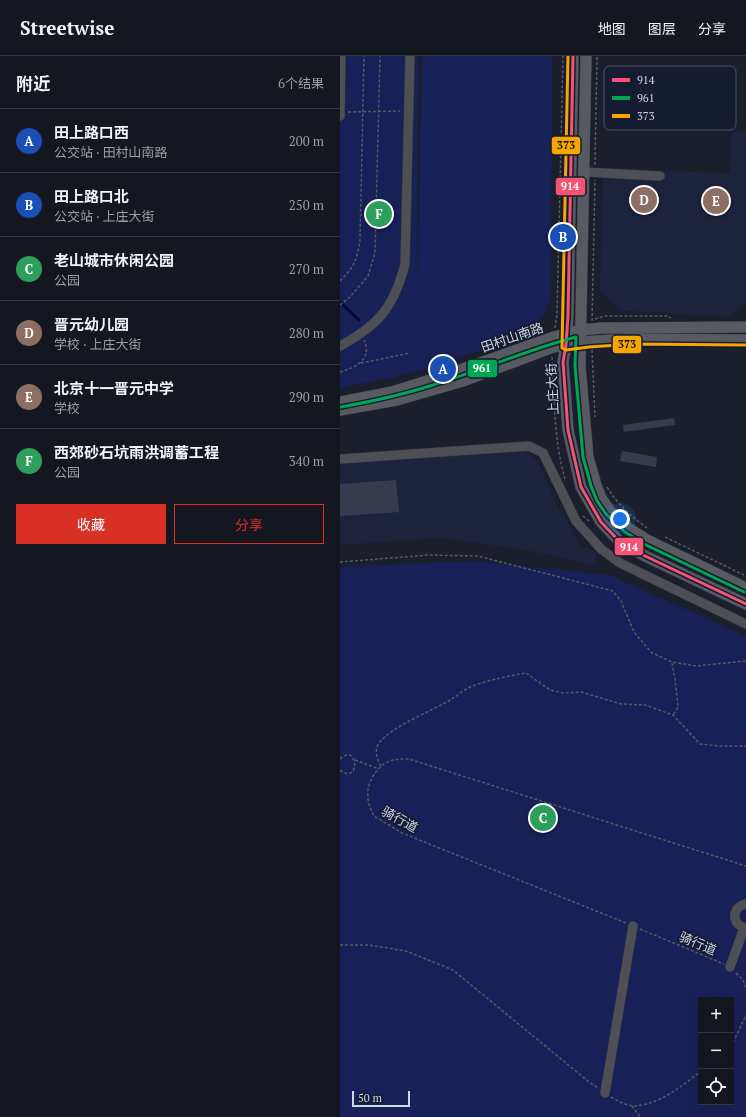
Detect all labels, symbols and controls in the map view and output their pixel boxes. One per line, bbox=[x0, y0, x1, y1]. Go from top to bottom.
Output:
text: Streetwise bbox=[20, 15, 114, 40]
text: 地图 bbox=[598, 19, 626, 38]
text: 图层 bbox=[648, 19, 676, 38]
text: 分享 bbox=[698, 19, 726, 38]
legend bbox=[604, 66, 736, 130]
text: 附近 bbox=[16, 72, 50, 95]
text: 914 bbox=[637, 73, 655, 87]
text: 6个结果 bbox=[278, 74, 324, 92]
text: 961 bbox=[637, 91, 655, 105]
text: 373 bbox=[637, 109, 655, 123]
text: 田上路口西 bbox=[54, 122, 129, 142]
text: A bbox=[24, 132, 34, 150]
text: 200 m bbox=[289, 132, 324, 150]
line badge: 373 bbox=[551, 136, 581, 155]
text: 373 bbox=[557, 138, 575, 152]
text: 公交站 · 田村山南路 bbox=[54, 143, 167, 161]
line badge: 914 bbox=[555, 177, 586, 196]
text: 914 bbox=[561, 179, 580, 193]
pin: D bbox=[631, 185, 657, 215]
text: 田上路口北 bbox=[54, 186, 129, 206]
pin: E bbox=[703, 186, 729, 216]
text: B bbox=[25, 196, 33, 214]
text: 250 m bbox=[289, 196, 324, 214]
pin: F bbox=[366, 199, 392, 229]
text: 公交站 · 上庄大街 bbox=[54, 207, 154, 225]
pin: B bbox=[550, 222, 576, 252]
text: 老山城市休闲公园 bbox=[54, 250, 174, 270]
text: C bbox=[25, 260, 33, 278]
text: 270 m bbox=[289, 260, 324, 278]
text: 公园 bbox=[54, 271, 80, 289]
text: 晋元幼儿园 bbox=[54, 314, 129, 334]
street label: 田村山南路 bbox=[478, 318, 546, 356]
text: D bbox=[24, 324, 34, 342]
text: 280 m bbox=[289, 324, 324, 342]
text: 学校 · 上庄大街 bbox=[54, 335, 141, 353]
line badge: 373 bbox=[612, 335, 642, 354]
text: 373 bbox=[618, 337, 636, 351]
pin: A bbox=[430, 354, 456, 384]
line badge: 961 bbox=[467, 359, 498, 378]
text: 961 bbox=[473, 361, 491, 375]
street label: 上庄大街 bbox=[542, 363, 562, 415]
text: 北京十一晋元中学 bbox=[54, 378, 174, 398]
text: E bbox=[25, 388, 33, 406]
text: 290 m bbox=[289, 388, 324, 406]
text: 学校 bbox=[54, 399, 80, 417]
text: 西郊砂石坑雨洪调蓄工程 bbox=[54, 442, 219, 462]
text: F bbox=[25, 452, 33, 470]
text: 340 m bbox=[289, 452, 324, 470]
text: 公园 bbox=[54, 463, 80, 481]
button: 收藏 bbox=[16, 504, 166, 544]
button: 分享 bbox=[174, 504, 324, 544]
your location bbox=[610, 509, 630, 529]
line badge: 914 bbox=[614, 537, 644, 556]
text: 914 bbox=[620, 540, 639, 554]
street label: 骑行道 bbox=[379, 802, 421, 836]
pin: C bbox=[530, 803, 556, 833]
street label: 骑行道 bbox=[677, 927, 719, 959]
map controls bbox=[698, 997, 734, 1105]
button: + bbox=[698, 997, 734, 1033]
button: − bbox=[698, 1033, 734, 1069]
button: locate bbox=[698, 1069, 734, 1105]
scale bar bbox=[352, 1089, 410, 1108]
text: 50 m bbox=[358, 1091, 382, 1105]

